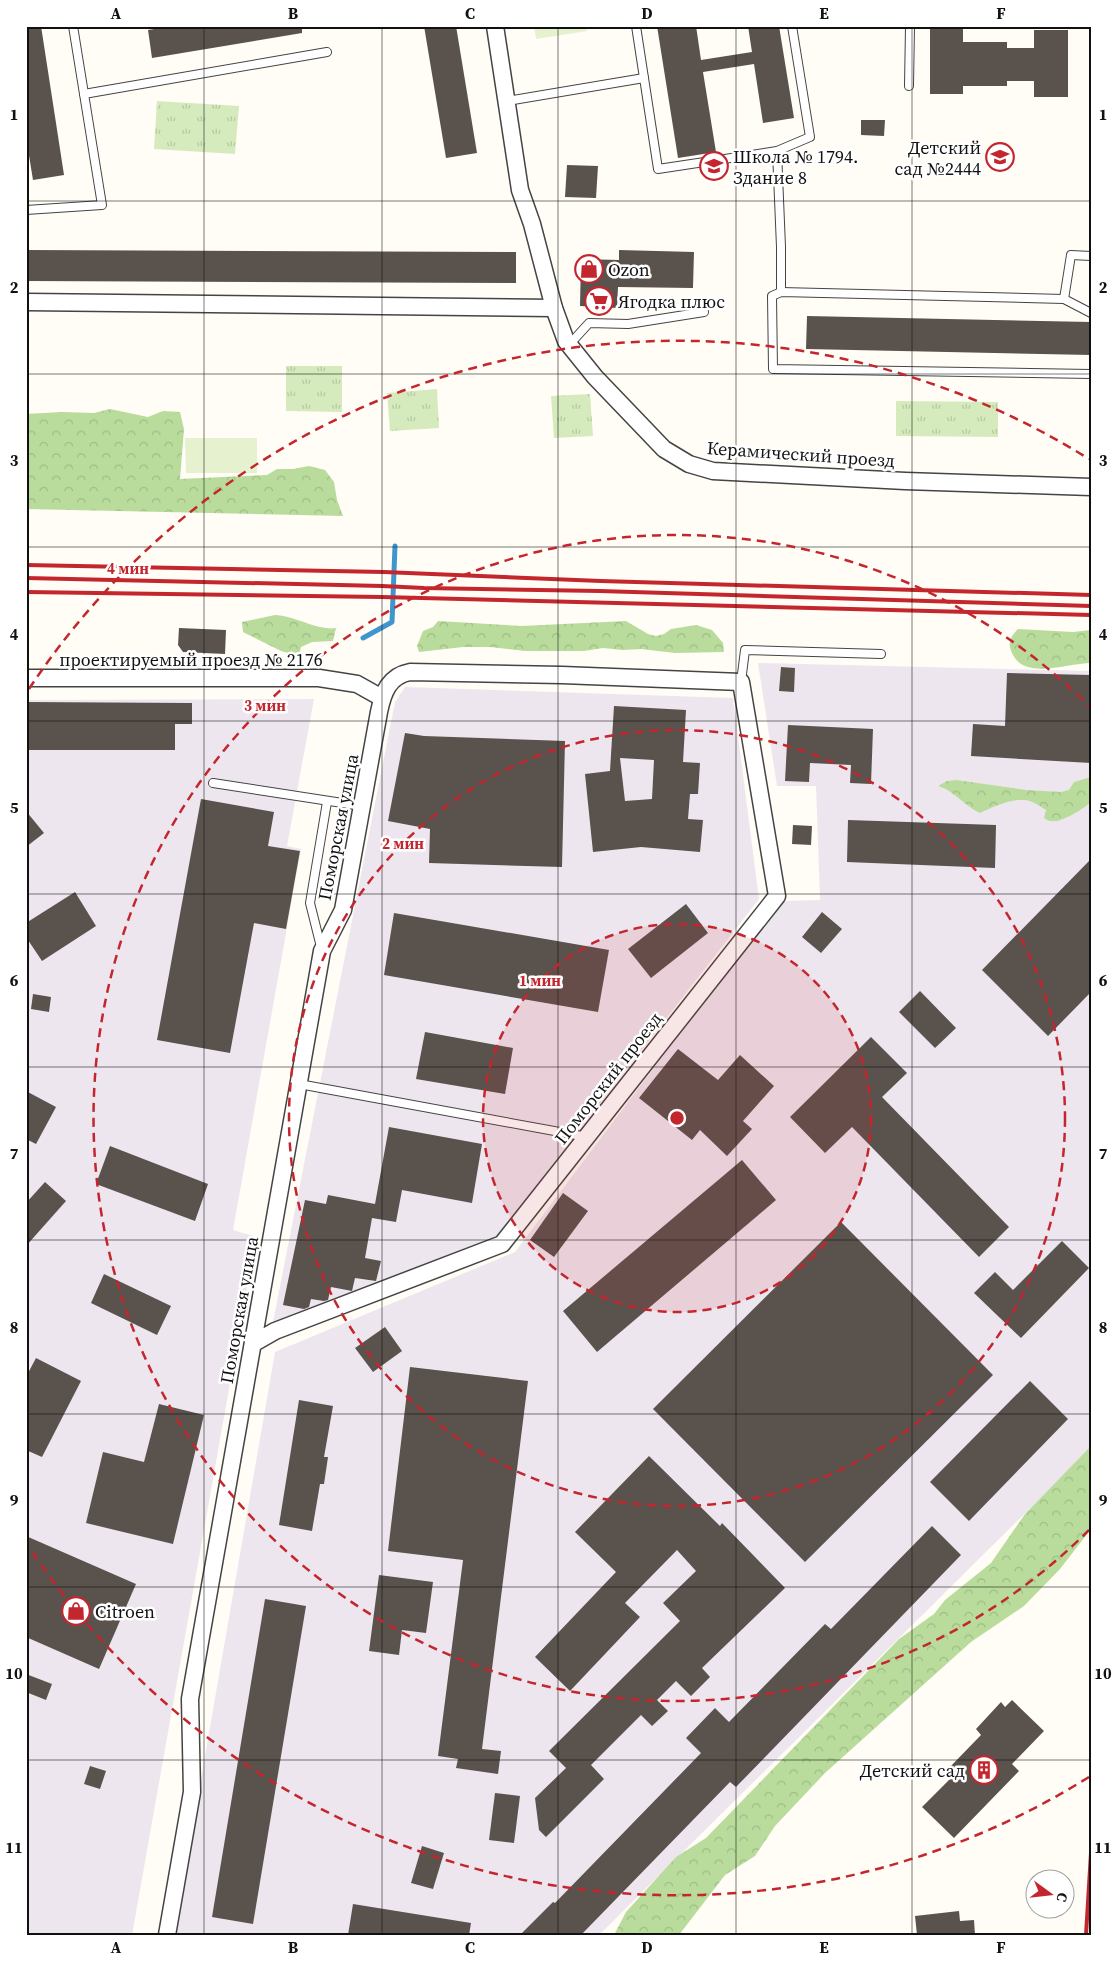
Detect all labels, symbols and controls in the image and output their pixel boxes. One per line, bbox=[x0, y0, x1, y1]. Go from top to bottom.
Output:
text: A bbox=[111, 2, 122, 24]
text: B bbox=[288, 2, 299, 24]
text: C bbox=[465, 2, 475, 24]
text: D bbox=[641, 2, 653, 24]
text: E bbox=[819, 2, 829, 24]
text: F bbox=[996, 2, 1006, 24]
text: 1 bbox=[10, 103, 18, 125]
text: 1 bbox=[1099, 103, 1107, 125]
place label: Детский сад №2444 bbox=[894, 135, 981, 181]
school or university icon: Детский сад №2444 bbox=[985, 142, 1015, 172]
place label: Школа № 1794. Здание 8 bbox=[733, 144, 858, 190]
school or university icon: Школа № 1794. Здание 8 bbox=[699, 151, 729, 181]
shop icon: Ozon bbox=[574, 254, 604, 284]
place label: Ozon bbox=[608, 257, 650, 282]
text: 2 bbox=[10, 276, 19, 298]
text: 2 bbox=[1099, 276, 1108, 298]
supermarket icon: Ягодка плюс bbox=[584, 286, 614, 316]
place label: Ягодка плюс bbox=[618, 289, 725, 314]
street label: Керамический проезд bbox=[706, 435, 896, 473]
text: 3 bbox=[10, 449, 19, 471]
text: 3 bbox=[1099, 449, 1108, 471]
text: 4 мин bbox=[107, 558, 149, 579]
text: 4 bbox=[10, 623, 19, 645]
text: 4 bbox=[1099, 623, 1108, 645]
street label: проектируемый проезд № 2176 bbox=[59, 647, 323, 672]
text: 3 мин bbox=[244, 695, 286, 716]
street label: Поморская улица bbox=[312, 751, 365, 902]
text: 5 bbox=[10, 796, 19, 818]
text: 5 bbox=[1099, 796, 1108, 818]
text: 2 мин bbox=[382, 833, 424, 854]
text: 6 bbox=[10, 969, 19, 991]
text: 6 bbox=[1099, 969, 1108, 991]
text: 1 мин bbox=[519, 970, 561, 991]
street label: Поморский проезд bbox=[548, 1007, 668, 1149]
centre of rings bbox=[668, 1109, 686, 1127]
text: 7 bbox=[10, 1142, 19, 1164]
text: 7 bbox=[1099, 1142, 1108, 1164]
street label: Поморская улица bbox=[214, 1234, 264, 1386]
text: 8 bbox=[10, 1316, 18, 1338]
text: 8 bbox=[1099, 1316, 1107, 1338]
text: 9 bbox=[10, 1489, 19, 1511]
text: 9 bbox=[1099, 1489, 1108, 1511]
shop icon: Citroen bbox=[61, 1596, 91, 1626]
place label: Citroen bbox=[95, 1599, 155, 1624]
text: 10 bbox=[5, 1662, 23, 1684]
text: 10 bbox=[1094, 1662, 1112, 1684]
building icon: Детский сад bbox=[969, 1755, 999, 1785]
place label: Детский сад bbox=[860, 1758, 965, 1783]
text: 11 bbox=[5, 1836, 23, 1858]
text: 11 bbox=[1094, 1836, 1112, 1858]
north arrow bbox=[1024, 1868, 1074, 1918]
text: С bbox=[1052, 1891, 1073, 1904]
text: A bbox=[111, 1936, 122, 1958]
text: B bbox=[288, 1936, 299, 1958]
text: C bbox=[465, 1936, 475, 1958]
text: D bbox=[641, 1936, 653, 1958]
text: E bbox=[819, 1936, 829, 1958]
text: F bbox=[996, 1936, 1006, 1958]

